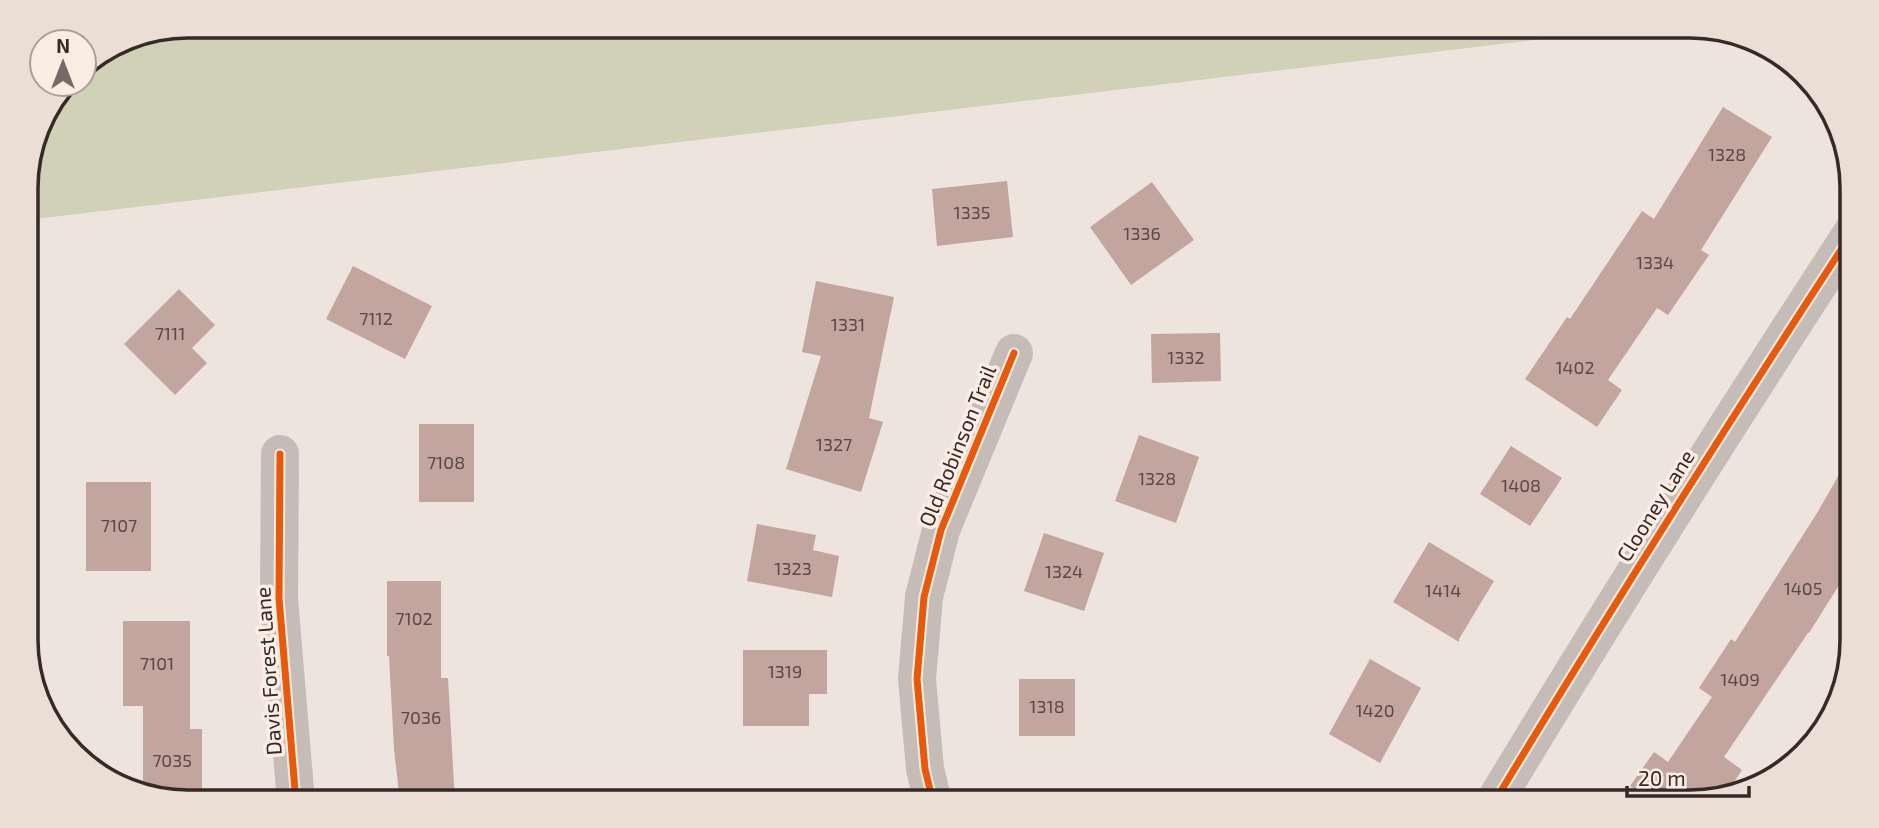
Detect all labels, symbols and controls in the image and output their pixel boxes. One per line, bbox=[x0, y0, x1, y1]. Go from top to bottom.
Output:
north arrow bbox=[28, 28, 98, 98]
text: N bbox=[56, 34, 70, 57]
house number: 1328 bbox=[1708, 143, 1746, 165]
house number: 1335 bbox=[954, 201, 990, 223]
house number: 1336 bbox=[1123, 222, 1161, 244]
house number: 1334 bbox=[1636, 251, 1674, 273]
house number: 7112 bbox=[359, 307, 393, 329]
house number: 1331 bbox=[831, 313, 865, 335]
house number: 7111 bbox=[155, 322, 185, 344]
house number: 1332 bbox=[1167, 346, 1205, 368]
house number: 1402 bbox=[1555, 356, 1595, 378]
street label: Old Robinson Trail bbox=[913, 360, 1001, 530]
house number: 1327 bbox=[816, 433, 852, 455]
street label: Clooney Lane bbox=[1611, 445, 1699, 566]
house number: 7108 bbox=[427, 451, 465, 473]
house number: 1328 bbox=[1138, 467, 1176, 489]
house number: 1408 bbox=[1501, 474, 1541, 496]
house number: 7107 bbox=[101, 514, 137, 536]
house number: 1323 bbox=[774, 557, 812, 579]
house number: 1324 bbox=[1045, 560, 1083, 582]
house number: 1405 bbox=[1784, 577, 1822, 599]
house number: 1414 bbox=[1425, 579, 1461, 601]
street label: Davis Forest Lane bbox=[249, 586, 286, 756]
house number: 7102 bbox=[395, 607, 433, 629]
house number: 7101 bbox=[140, 652, 174, 674]
house number: 1319 bbox=[768, 660, 802, 682]
house number: 1409 bbox=[1720, 668, 1760, 690]
house number: 1318 bbox=[1029, 695, 1065, 717]
house number: 1420 bbox=[1355, 699, 1395, 721]
house number: 7036 bbox=[401, 706, 441, 728]
house number: 7035 bbox=[152, 749, 192, 771]
scale bar bbox=[1627, 754, 1750, 798]
text: 20 m bbox=[1638, 765, 1686, 790]

